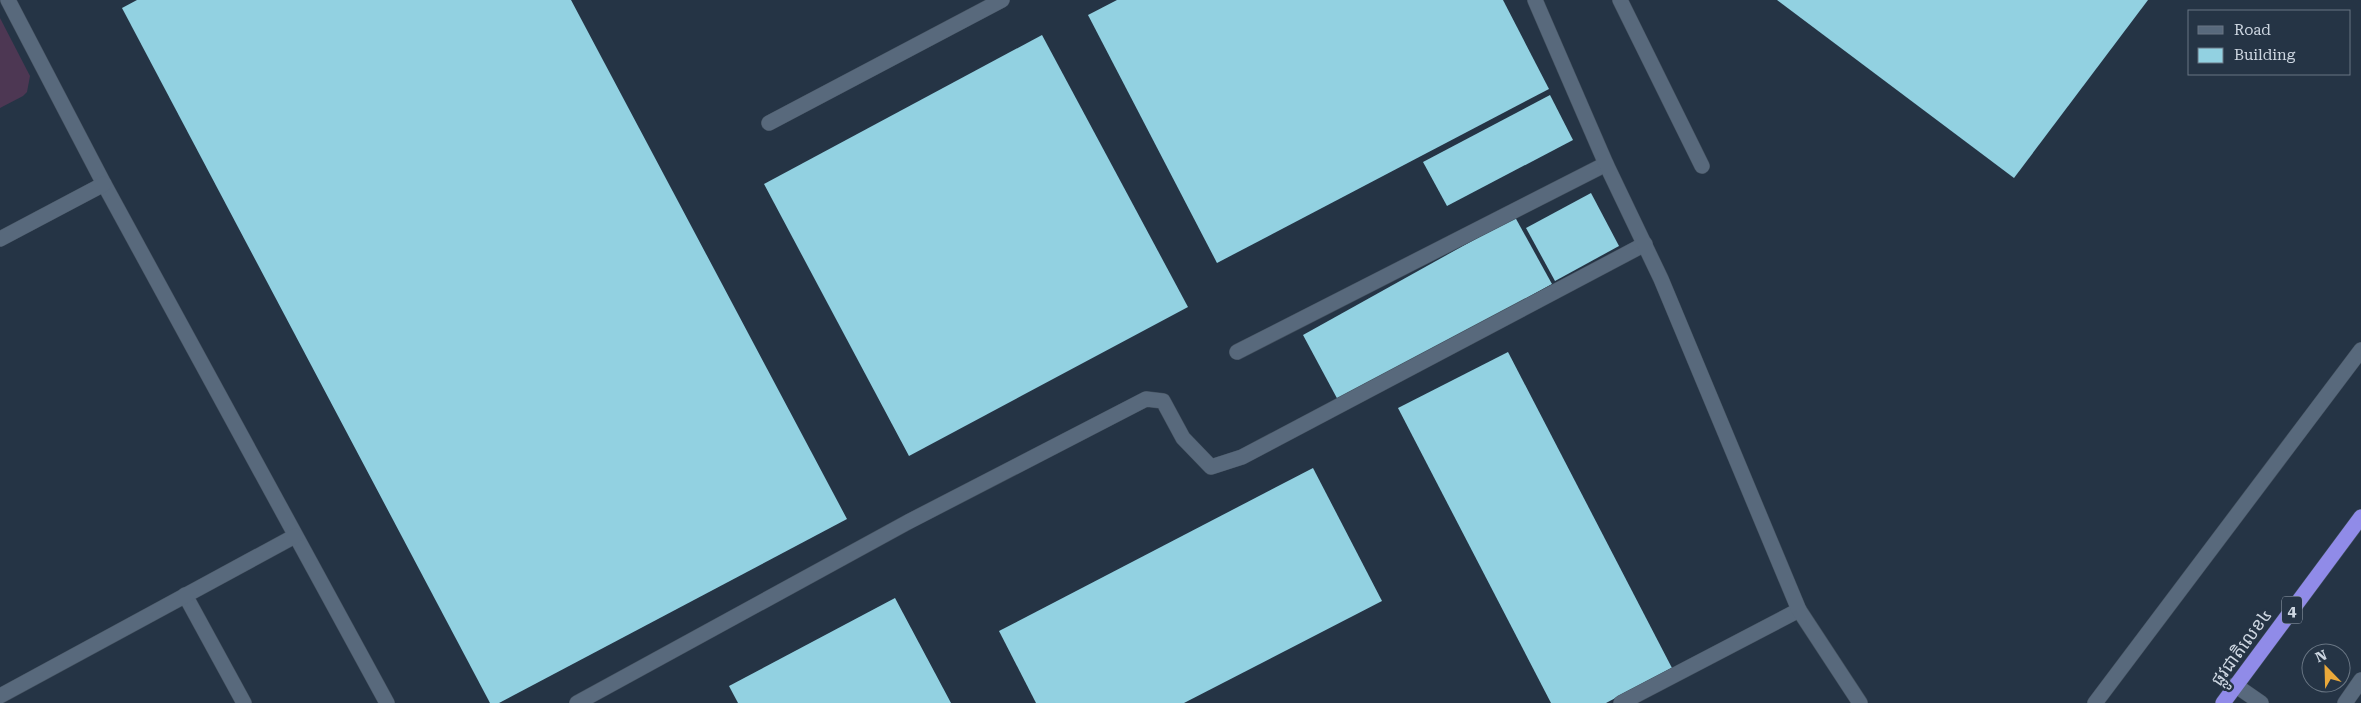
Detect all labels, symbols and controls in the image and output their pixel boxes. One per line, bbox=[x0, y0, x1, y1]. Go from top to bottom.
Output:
legend bbox=[2188, 10, 2351, 75]
text: Road bbox=[2234, 21, 2271, 39]
text: Building bbox=[2234, 46, 2296, 64]
road number: 4 bbox=[2282, 596, 2302, 624]
street label: ផ្លូវជាតិលេខ៤ bbox=[2206, 604, 2281, 693]
north arrow bbox=[2301, 643, 2351, 693]
text: N bbox=[2313, 646, 2329, 666]

